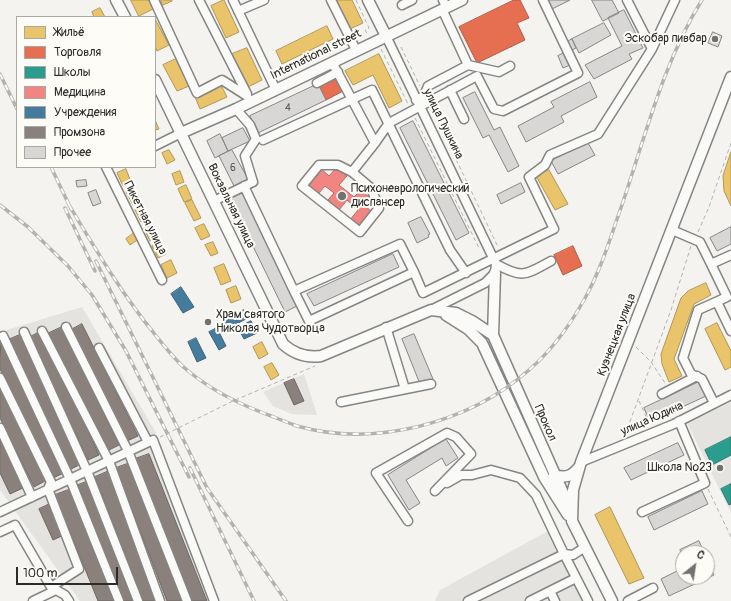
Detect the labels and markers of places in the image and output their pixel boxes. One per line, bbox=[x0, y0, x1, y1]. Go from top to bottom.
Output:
place label: Эскобар пивбар bbox=[625, 32, 707, 46]
marker: Эскобар пивбар bbox=[710, 34, 720, 44]
place label: Психоневрологический диспансер bbox=[351, 182, 470, 210]
marker: Психоневрологический диспансер bbox=[336, 190, 348, 202]
place label: Храм святого Николая Чудотворца bbox=[216, 308, 325, 336]
marker: Храм святого Николая Чудотворца bbox=[203, 317, 213, 327]
place label: Школа №23 bbox=[647, 461, 712, 475]
marker: Школа №23 bbox=[715, 463, 725, 473]

